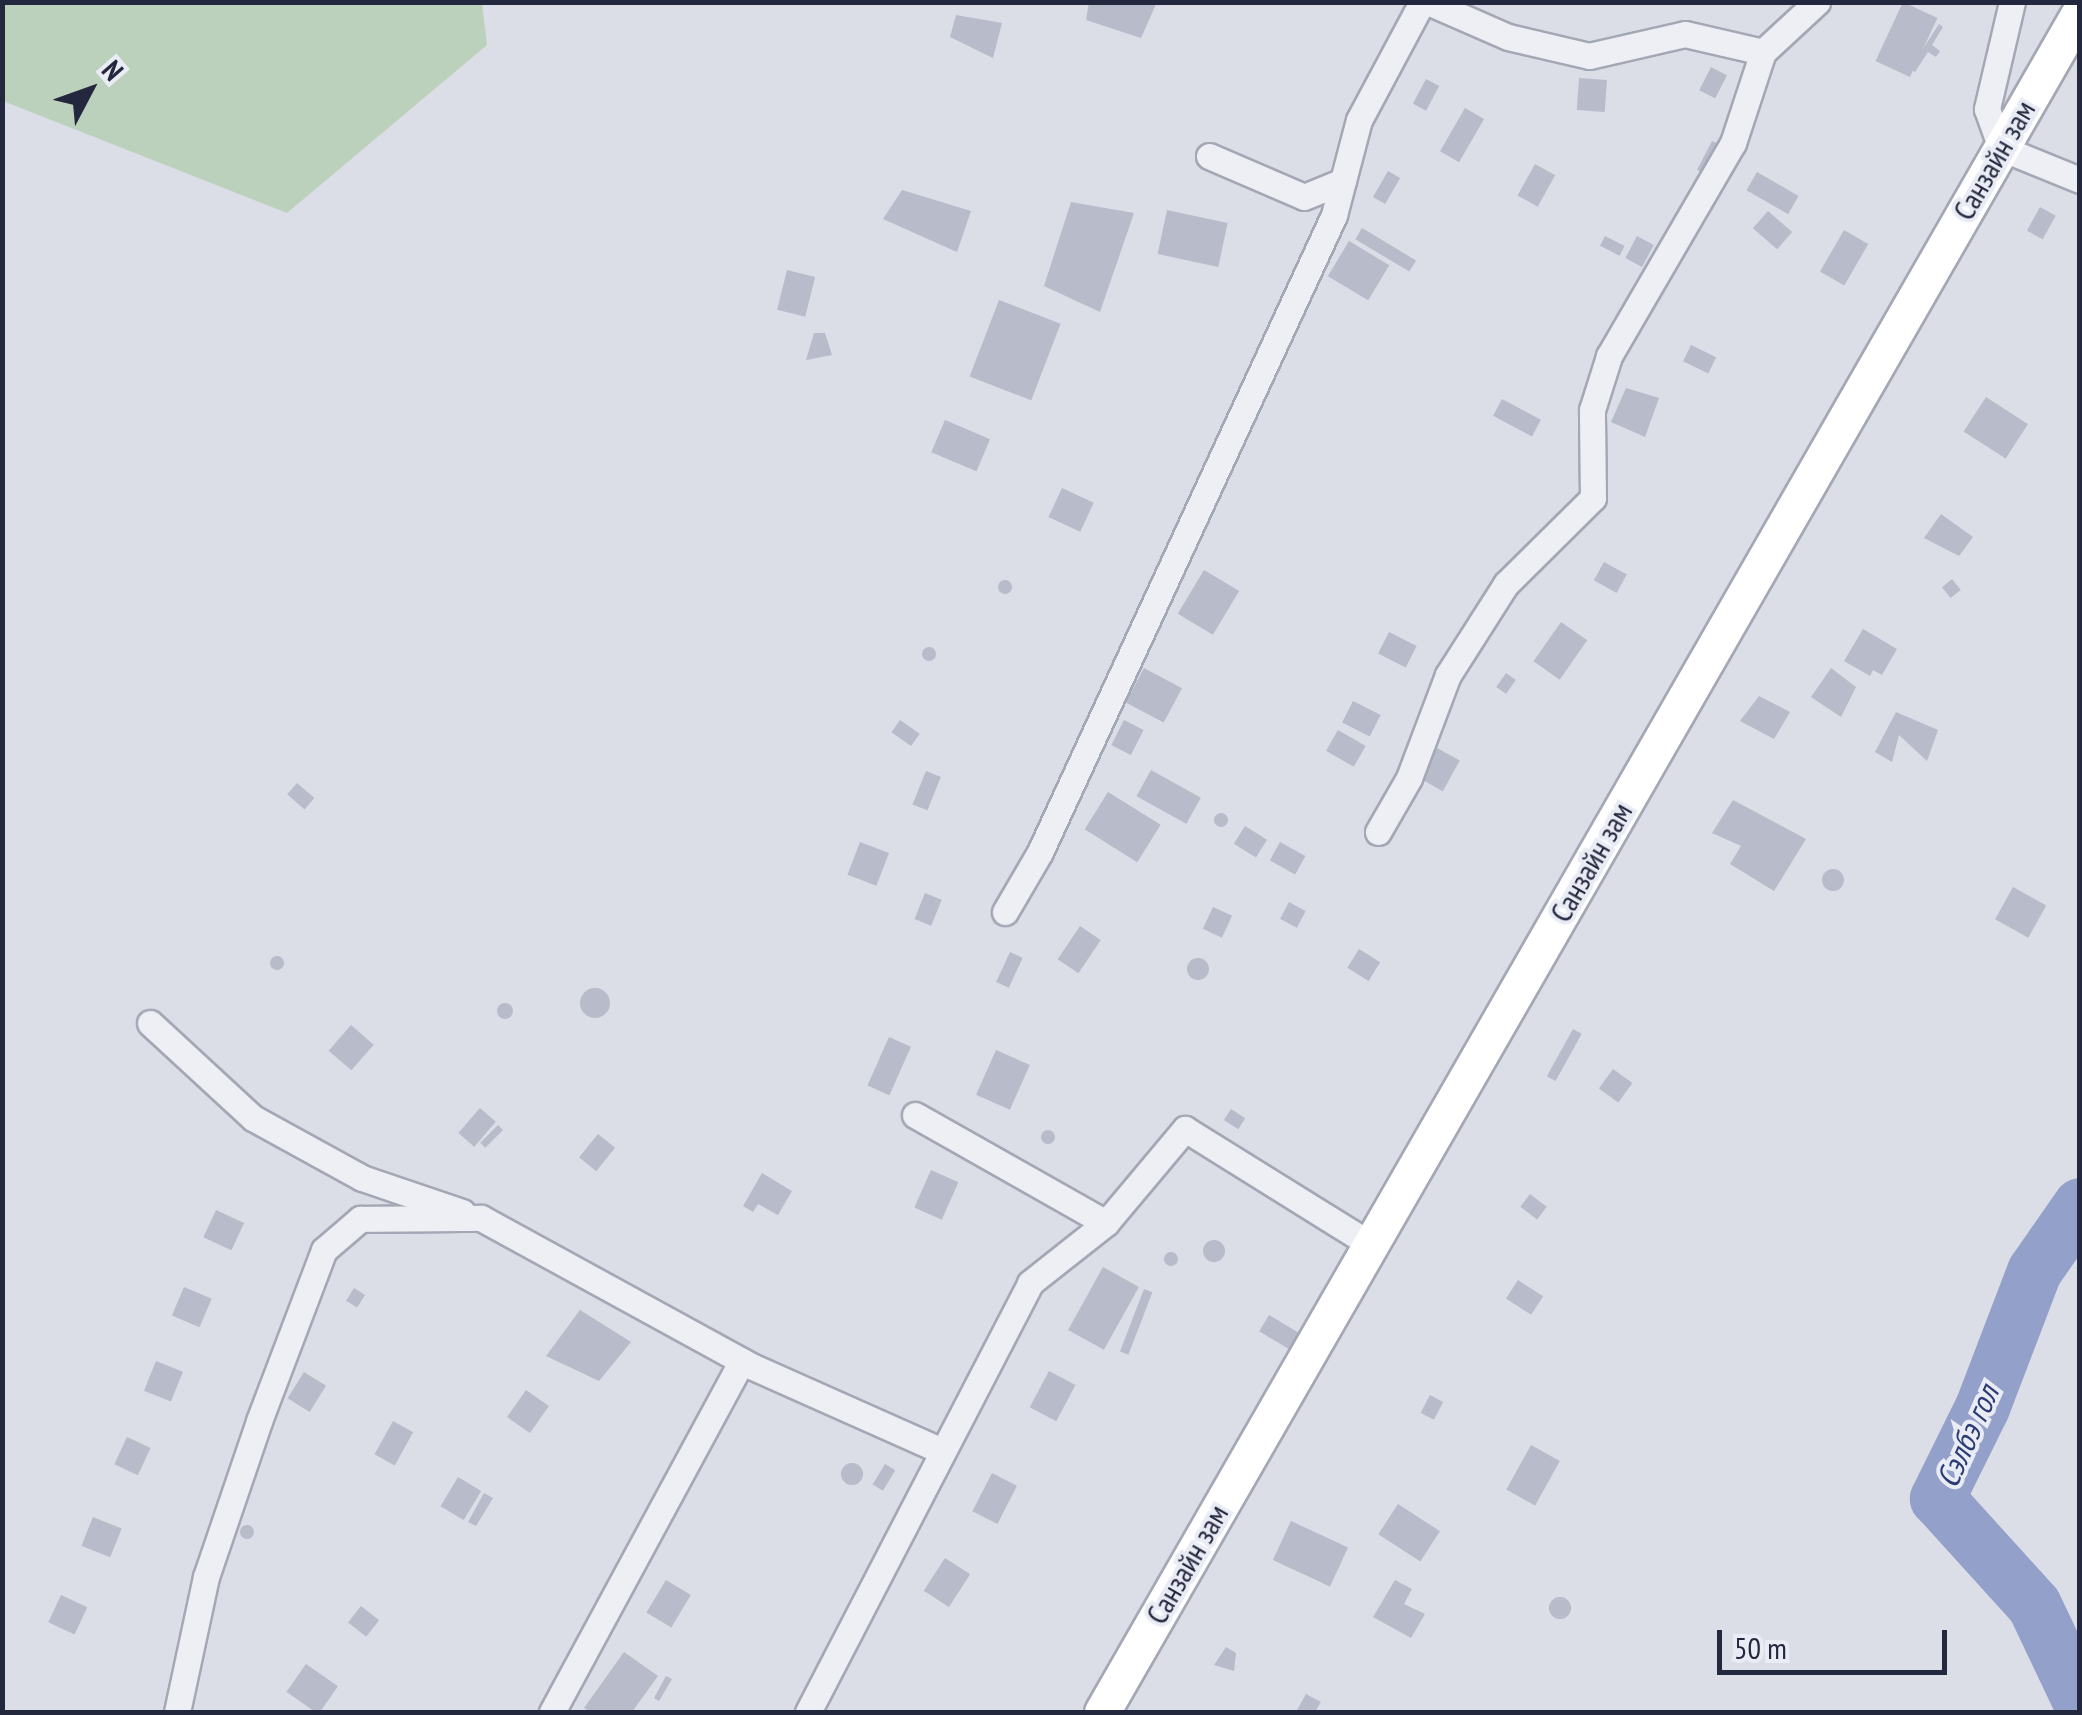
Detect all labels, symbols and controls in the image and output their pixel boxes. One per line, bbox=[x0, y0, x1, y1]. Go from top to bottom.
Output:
north arrow bbox=[40, 40, 140, 140]
text: N bbox=[94, 52, 132, 88]
street label: Санзайн зам bbox=[1945, 94, 2043, 226]
street label: Санзайн зам bbox=[1542, 796, 1640, 928]
water label: Сэлбэ гол bbox=[1927, 1379, 2007, 1493]
street label: Санзайн зам bbox=[1138, 1498, 1236, 1630]
scale bar bbox=[1722, 1610, 1952, 1672]
text: 50 m bbox=[1734, 1628, 1787, 1667]

